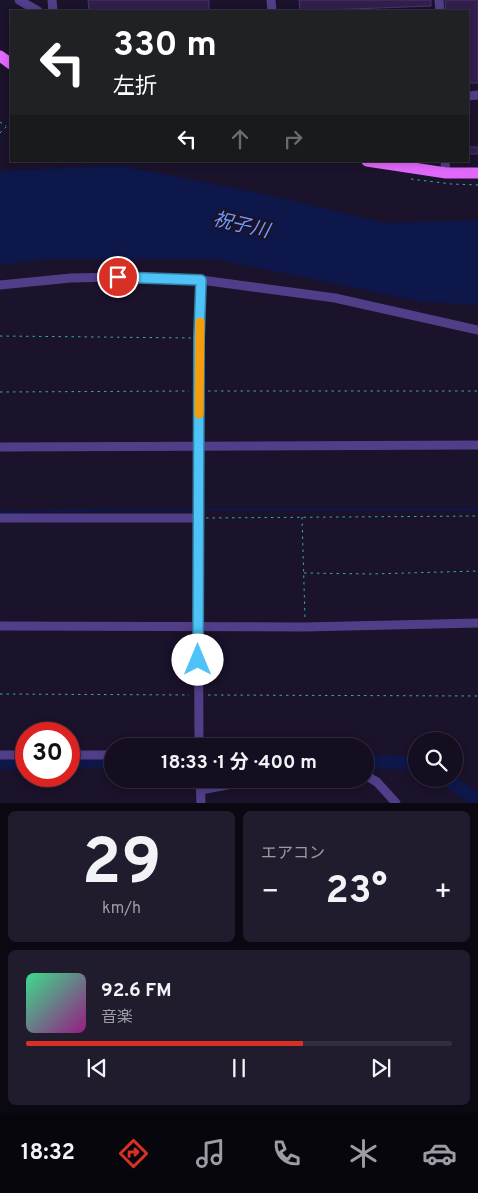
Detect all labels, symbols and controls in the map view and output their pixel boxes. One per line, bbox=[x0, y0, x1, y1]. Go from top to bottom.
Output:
text: 330 m bbox=[113, 24, 217, 68]
icon: left bbox=[30, 30, 95, 95]
text: 左折 bbox=[113, 74, 157, 101]
icon: left bbox=[173, 125, 201, 153]
icon: ahead bbox=[226, 125, 254, 153]
icon: right bbox=[279, 125, 307, 153]
water label: 祝子川 bbox=[211, 208, 273, 245]
pin bbox=[97, 256, 139, 298]
icon: arrive bbox=[104, 263, 132, 291]
position arrow bbox=[171, 633, 223, 685]
speed limit sign: 30 bbox=[15, 722, 80, 787]
map controls bbox=[408, 732, 463, 787]
button: search bbox=[408, 732, 463, 787]
text: 18:33 · 1 分 · 400 m bbox=[161, 751, 317, 775]
text: 29 bbox=[82, 825, 161, 907]
text: エアコン bbox=[261, 844, 325, 864]
text: 23° bbox=[326, 868, 387, 917]
text: − bbox=[261, 875, 279, 911]
text: + bbox=[434, 875, 452, 911]
text: km/h bbox=[102, 899, 141, 919]
text: 92.6 FM bbox=[101, 979, 172, 1003]
text: 音楽 bbox=[101, 1008, 133, 1028]
icon: previous bbox=[83, 1054, 111, 1082]
icon: pause bbox=[225, 1054, 253, 1082]
icon: next bbox=[367, 1054, 395, 1082]
icon: directions bbox=[116, 1136, 151, 1171]
icon: music bbox=[193, 1136, 228, 1171]
icon: phone bbox=[269, 1136, 304, 1171]
icon: climate bbox=[346, 1136, 381, 1171]
icon: car bbox=[422, 1136, 457, 1171]
text: 18:32 bbox=[21, 1140, 75, 1167]

